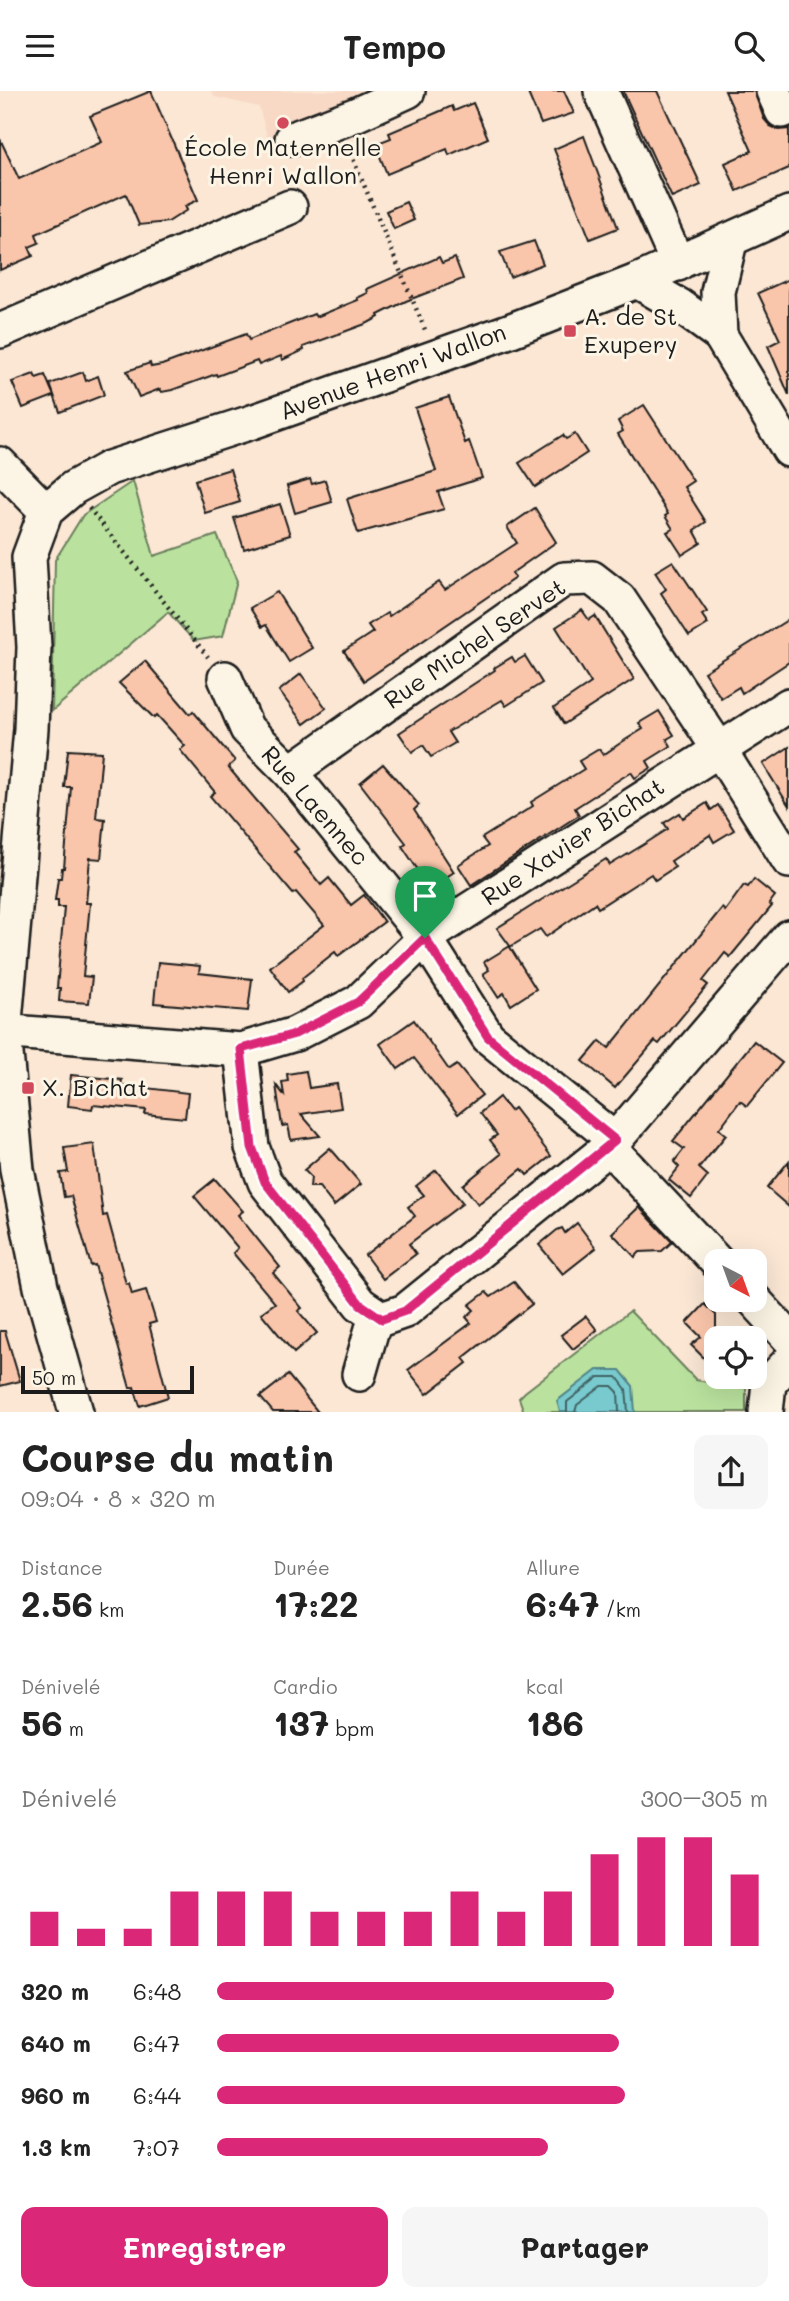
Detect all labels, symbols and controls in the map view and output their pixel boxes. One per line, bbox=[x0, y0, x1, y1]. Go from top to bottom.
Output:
text: Tempo bbox=[343, 25, 446, 67]
icon: menu bbox=[21, 27, 59, 65]
icon: search bbox=[730, 27, 768, 65]
marker: École Maternelle Henri Wallon bbox=[275, 115, 291, 131]
place label: École Maternelle Henri Wallon bbox=[184, 131, 382, 190]
place label: A. de St Exupery bbox=[584, 300, 677, 359]
street label: Avenue Henri Wallon bbox=[275, 315, 510, 426]
marker: A. de St Exupery bbox=[562, 323, 578, 339]
street label: Rue Michel Servet bbox=[378, 571, 571, 715]
street label: Rue Laennec bbox=[256, 739, 377, 871]
street label: Rue Xavier Bichat bbox=[475, 770, 670, 911]
pin bbox=[395, 866, 455, 938]
icon: arrive bbox=[406, 877, 444, 915]
place label: X. Bichat bbox=[42, 1071, 148, 1102]
marker: X. Bichat bbox=[20, 1080, 36, 1096]
north arrow bbox=[704, 1249, 766, 1313]
map controls bbox=[704, 1249, 767, 1389]
button: locate bbox=[704, 1326, 767, 1389]
scale bar bbox=[21, 1363, 194, 1395]
text: 50 m bbox=[32, 1365, 76, 1390]
text: Course du matin bbox=[21, 1432, 334, 1482]
button: share bbox=[694, 1435, 768, 1509]
text: 09:04 · 8 × 320 m bbox=[21, 1483, 216, 1513]
text: Distance bbox=[21, 1555, 103, 1580]
text: Durée bbox=[273, 1555, 330, 1580]
text: Allure bbox=[526, 1555, 580, 1580]
text: 2.56 bbox=[21, 1580, 93, 1626]
text: 17:22 bbox=[273, 1580, 359, 1626]
text: 6:47 bbox=[526, 1580, 600, 1626]
text: km bbox=[93, 1597, 124, 1622]
text: /km bbox=[600, 1597, 641, 1622]
text: Dénivelé bbox=[21, 1674, 101, 1699]
text: Cardio bbox=[273, 1674, 337, 1699]
text: kcal bbox=[526, 1674, 564, 1699]
text: 56 bbox=[21, 1699, 63, 1745]
text: 137 bbox=[273, 1699, 329, 1745]
text: 186 bbox=[526, 1699, 584, 1745]
text: m bbox=[63, 1716, 84, 1741]
text: bpm bbox=[329, 1716, 374, 1741]
text: Dénivelé bbox=[21, 1783, 117, 1813]
text: 300–305 m bbox=[641, 1783, 768, 1813]
text: 320 m bbox=[21, 1976, 89, 2006]
text: 6:48 bbox=[133, 1976, 181, 2006]
text: 640 m bbox=[21, 2028, 91, 2058]
text: 6:47 bbox=[133, 2028, 180, 2058]
text: 960 m bbox=[21, 2080, 90, 2110]
text: 6:44 bbox=[133, 2080, 181, 2110]
text: 1.3 km bbox=[21, 2132, 91, 2162]
text: 7:07 bbox=[133, 2132, 180, 2162]
button: Enregistrer bbox=[21, 2207, 388, 2287]
button: Partager bbox=[402, 2207, 768, 2287]

